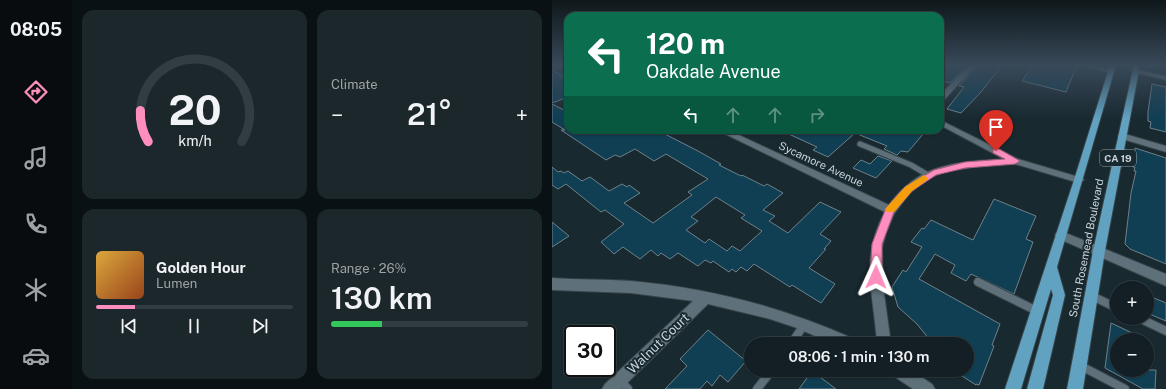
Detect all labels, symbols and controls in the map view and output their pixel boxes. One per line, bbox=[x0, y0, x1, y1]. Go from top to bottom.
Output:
text: 08:05 bbox=[10, 19, 62, 40]
text: 120 m bbox=[646, 27, 725, 60]
icon: left bbox=[580, 28, 632, 80]
text: Oakdale Avenue bbox=[646, 61, 781, 82]
text: Climate bbox=[331, 77, 378, 92]
icon: directions bbox=[22, 78, 50, 106]
text: 20 bbox=[168, 85, 221, 134]
text: 21° bbox=[407, 96, 452, 132]
text: − bbox=[331, 102, 343, 128]
text: + bbox=[516, 102, 528, 128]
icon: left bbox=[680, 104, 702, 126]
icon: ahead bbox=[722, 104, 744, 126]
icon: ahead bbox=[764, 104, 786, 126]
icon: right bbox=[806, 104, 828, 126]
pin bbox=[979, 110, 1013, 151]
icon: arrive bbox=[985, 116, 1007, 138]
text: km/h bbox=[178, 132, 211, 149]
street label: Sycamore Avenue bbox=[777, 139, 865, 189]
icon: music bbox=[22, 144, 50, 172]
road number: CA 19 bbox=[1100, 150, 1136, 166]
street label: South Rosemead Boulevard bbox=[1067, 178, 1105, 318]
icon: phone bbox=[22, 210, 50, 238]
position arrow bbox=[855, 256, 897, 298]
text: Golden Hour bbox=[156, 259, 246, 276]
text: Range · 26% bbox=[331, 261, 406, 276]
icon: climate bbox=[22, 276, 50, 304]
text: Lumen bbox=[156, 276, 197, 291]
text: 130 km bbox=[331, 280, 432, 316]
map controls bbox=[1110, 281, 1154, 377]
button: + bbox=[1110, 281, 1154, 325]
street label: Walnut Court bbox=[624, 310, 692, 377]
icon: previous bbox=[118, 315, 140, 337]
icon: pause bbox=[183, 315, 205, 337]
icon: next bbox=[249, 315, 271, 337]
speed limit sign: 30 bbox=[564, 325, 616, 377]
button: − bbox=[1110, 333, 1154, 377]
icon: car bbox=[22, 342, 50, 370]
text: 08:06 · 1 min · 130 m bbox=[788, 348, 930, 365]

